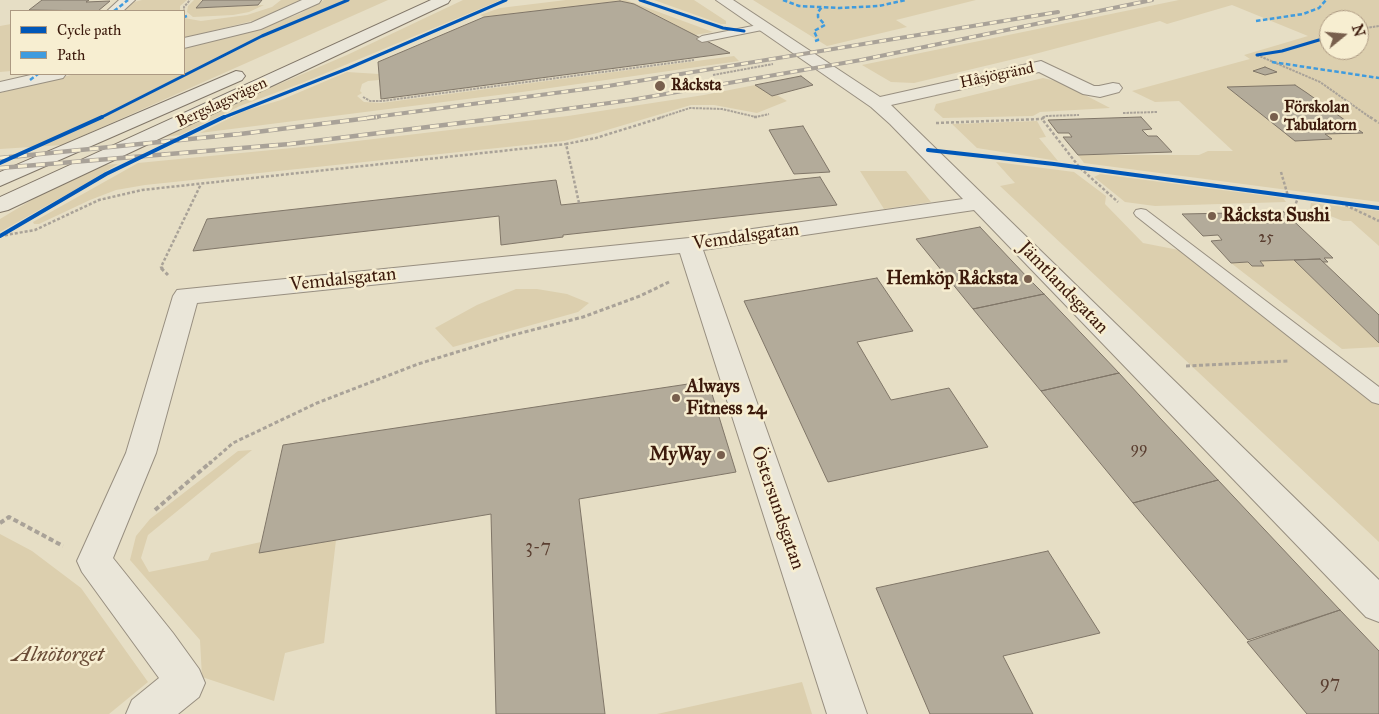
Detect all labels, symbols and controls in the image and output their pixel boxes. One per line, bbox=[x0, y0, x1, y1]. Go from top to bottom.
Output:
legend bbox=[10, 10, 185, 75]
north arrow bbox=[1319, 10, 1369, 60]
text: Cycle path bbox=[57, 21, 121, 39]
text: N bbox=[1348, 23, 1368, 39]
text: Path bbox=[57, 46, 85, 64]
street label: Håsjögränd bbox=[958, 59, 1036, 93]
street label: Bergslagsvägen bbox=[173, 74, 271, 132]
place label: Råcksta bbox=[671, 76, 721, 96]
marker: Råcksta bbox=[653, 79, 667, 93]
place label: Förskolan Tabulatorn bbox=[1284, 98, 1357, 136]
marker: Förskolan Tabulatorn bbox=[1268, 111, 1280, 123]
place label: Råcksta Sushi bbox=[1222, 205, 1330, 227]
marker: Råcksta Sushi bbox=[1206, 210, 1218, 222]
street label: Vemdalsgatan bbox=[691, 218, 801, 256]
house number: 25 bbox=[1258, 228, 1274, 248]
street label: Jämtlandsgatan bbox=[1013, 237, 1113, 339]
street label: Vemdalsgatan bbox=[288, 263, 398, 297]
place label: Hemköp Råcksta bbox=[886, 268, 1018, 290]
marker: Hemköp Råcksta bbox=[1022, 273, 1034, 285]
place label: Always Fitness 24 bbox=[686, 376, 766, 420]
marker: Always Fitness 24 bbox=[670, 392, 682, 404]
house number: 99 bbox=[1130, 439, 1148, 459]
street label: Östersundsgatan bbox=[745, 443, 809, 573]
place label: MyWay bbox=[649, 444, 711, 466]
marker: MyWay bbox=[715, 449, 727, 461]
house number: 3-7 bbox=[525, 536, 551, 558]
park label: Alnötorget bbox=[12, 643, 104, 669]
house number: 97 bbox=[1320, 672, 1340, 694]

